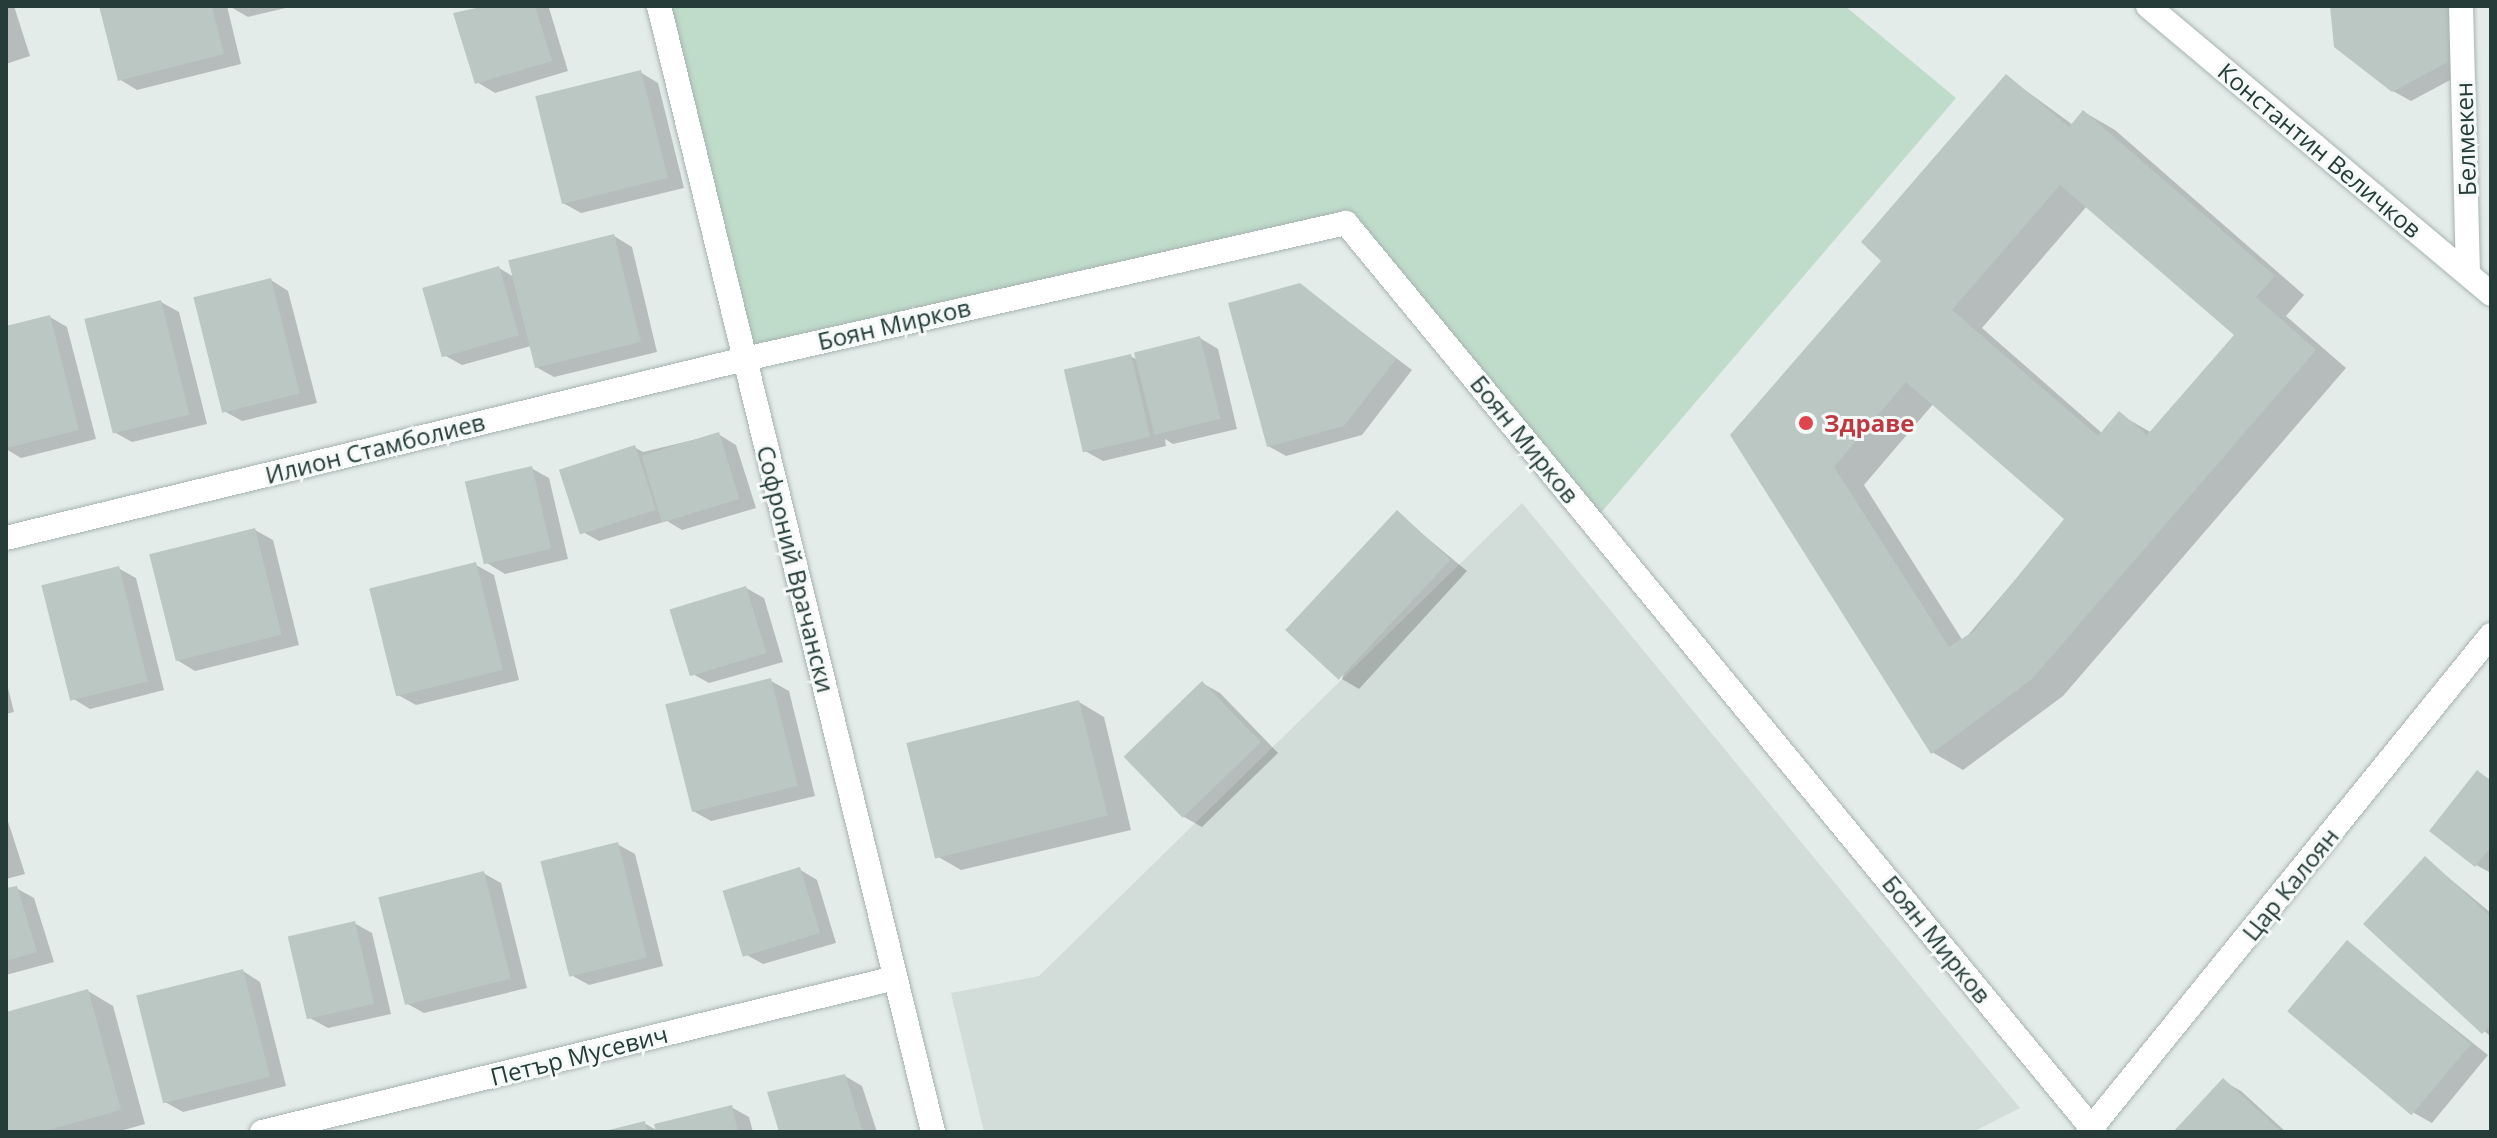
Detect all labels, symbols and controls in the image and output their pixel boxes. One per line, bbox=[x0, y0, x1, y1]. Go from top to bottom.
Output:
street label: Константин Величков bbox=[2212, 56, 2428, 244]
street label: Белмекен bbox=[2449, 82, 2481, 196]
street label: Боян Мирков bbox=[815, 292, 973, 356]
street label: Боян Мирков bbox=[1465, 369, 1585, 509]
street label: Илион Стамболиев bbox=[262, 407, 488, 489]
place label: Здраве bbox=[1824, 409, 1914, 437]
marker: Здраве bbox=[1795, 412, 1817, 434]
street label: Софроний Врачански bbox=[751, 443, 841, 695]
street label: Цар Калоян bbox=[2236, 822, 2344, 946]
street label: Боян Мирков bbox=[1877, 869, 1997, 1009]
street label: Петър Мусевич bbox=[487, 1019, 671, 1091]

